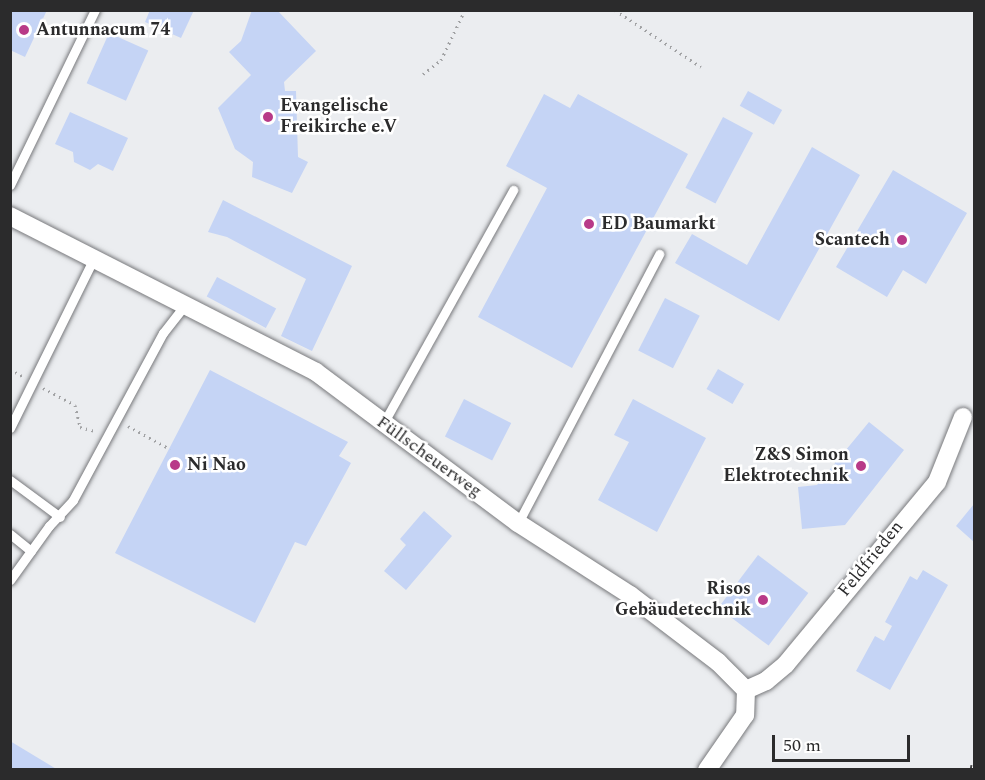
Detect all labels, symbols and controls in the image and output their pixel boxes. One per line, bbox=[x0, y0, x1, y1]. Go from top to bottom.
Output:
place label: Antunnacum 74 bbox=[36, 19, 170, 41]
marker: Antunnacum 74 bbox=[17, 23, 31, 37]
place label: Evangelische Freikirche e.V bbox=[280, 96, 397, 138]
marker: Evangelische Freikirche e.V bbox=[261, 110, 275, 124]
place label: ED Baumarkt bbox=[601, 213, 716, 235]
marker: ED Baumarkt bbox=[582, 217, 596, 231]
place label: Scantech bbox=[815, 229, 890, 251]
marker: Scantech bbox=[895, 233, 909, 247]
street label: Füllscheuerweg bbox=[372, 411, 486, 503]
place label: Z&S Simon Elektrotechnik bbox=[723, 445, 849, 488]
place label: Ni Nao bbox=[187, 454, 246, 476]
marker: Ni Nao bbox=[168, 458, 182, 472]
marker: Z&S Simon Elektrotechnik bbox=[854, 459, 868, 473]
street label: Feldfrieden bbox=[834, 517, 908, 601]
place label: Risos Gebäudetechnik bbox=[615, 579, 751, 622]
marker: Risos Gebäudetechnik bbox=[756, 593, 770, 607]
scale bar bbox=[775, 723, 913, 761]
text: 50 m bbox=[783, 732, 821, 759]

